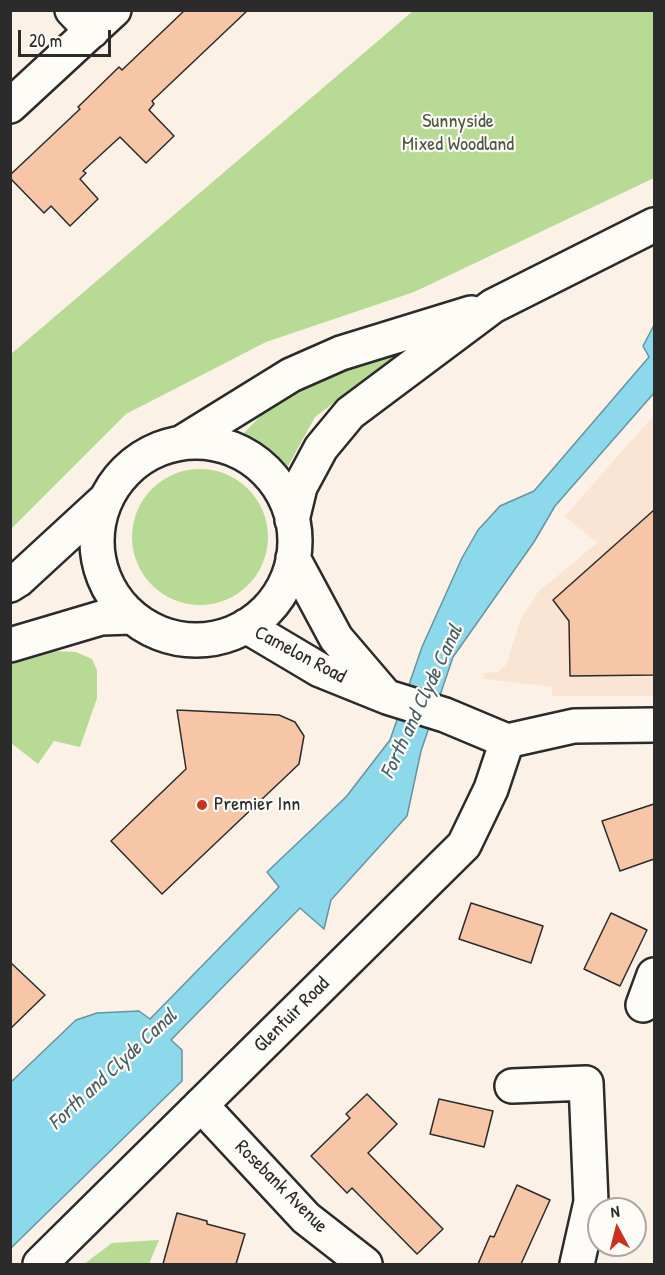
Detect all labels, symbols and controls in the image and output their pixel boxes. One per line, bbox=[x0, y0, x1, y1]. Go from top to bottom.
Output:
scale bar bbox=[21, 18, 114, 56]
text: 20 m bbox=[29, 28, 62, 53]
park label: Sunnyside Mixed Woodland bbox=[402, 110, 514, 157]
street label: Camelon Road bbox=[250, 621, 350, 689]
water label: Forth and Clyde Canal bbox=[375, 621, 469, 783]
place label: Premier Inn bbox=[214, 793, 300, 817]
marker: Premier Inn bbox=[195, 798, 209, 812]
street label: Glenfuir Road bbox=[249, 972, 335, 1058]
water label: Forth and Clyde Canal bbox=[44, 1004, 182, 1136]
street label: Rosebank Avenue bbox=[230, 1136, 332, 1238]
north arrow bbox=[587, 1197, 647, 1257]
text: N bbox=[609, 1200, 621, 1223]

